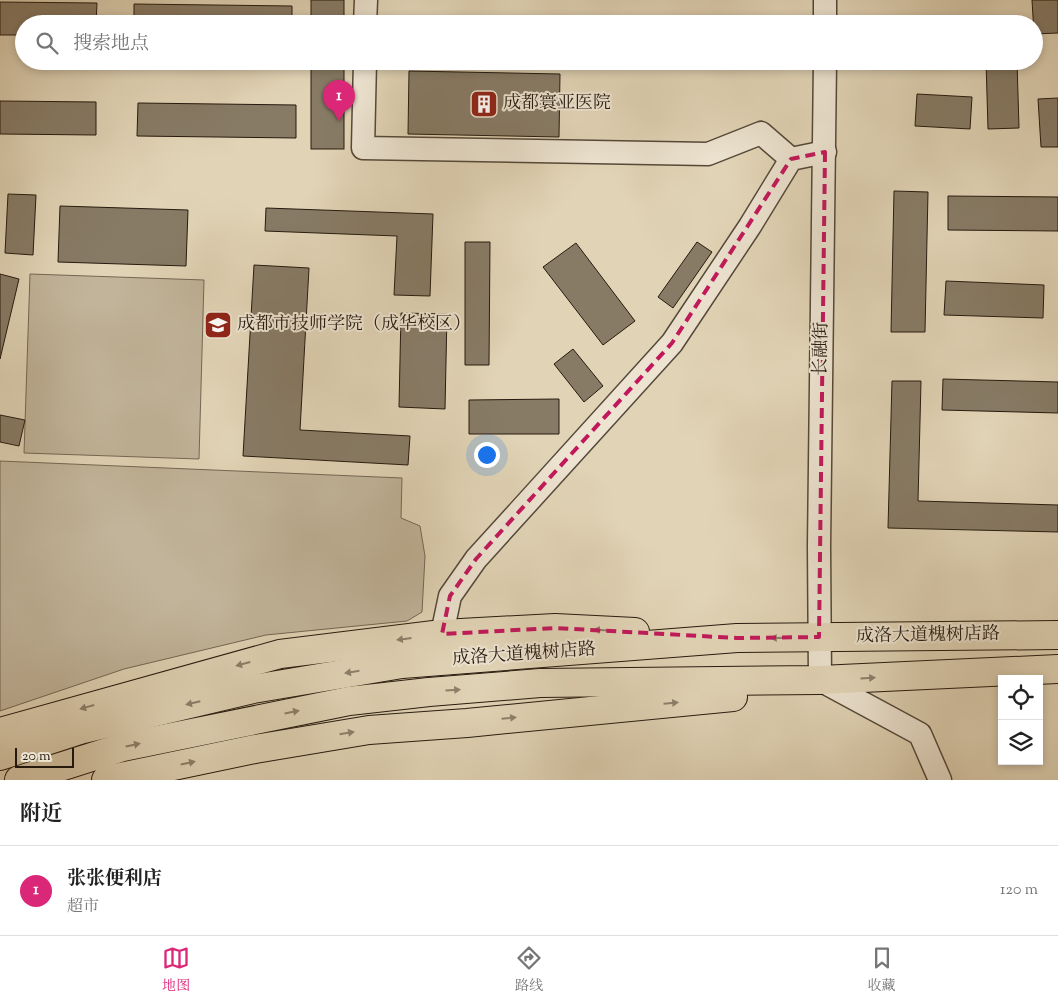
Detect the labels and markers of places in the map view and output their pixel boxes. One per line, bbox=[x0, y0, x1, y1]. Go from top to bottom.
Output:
pin: 1 bbox=[323, 80, 355, 121]
building icon: 成都寰亚医院 bbox=[469, 89, 499, 119]
place label: 成都寰亚医院 bbox=[503, 91, 611, 117]
school or university icon: 成都市技师学院（成华校区） bbox=[203, 310, 233, 340]
place label: 成都市技师学院（成华校区） bbox=[237, 312, 471, 338]

